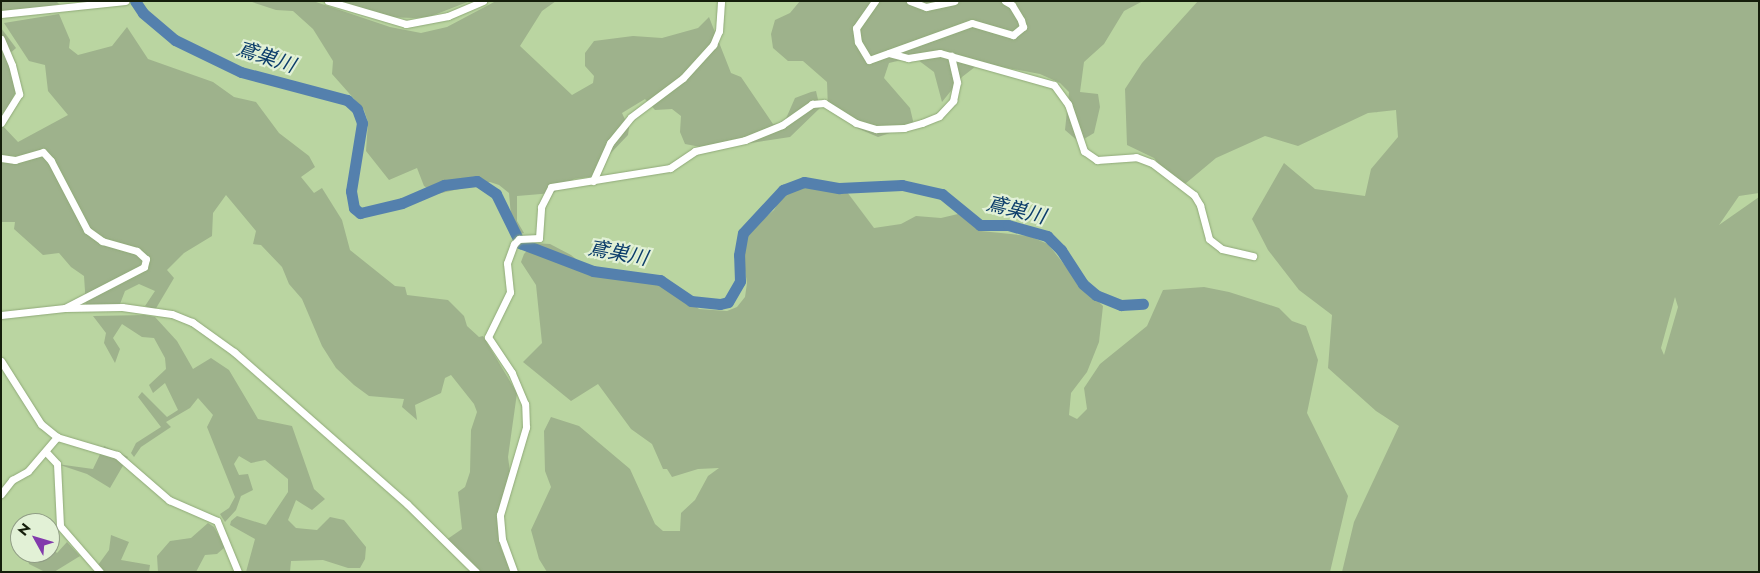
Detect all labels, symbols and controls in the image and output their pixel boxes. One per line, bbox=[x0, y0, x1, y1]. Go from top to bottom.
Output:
water label: 鳶巣川 bbox=[234, 36, 298, 78]
water label: 鳶巣川 bbox=[984, 191, 1048, 229]
water label: 鳶巣川 bbox=[586, 235, 650, 271]
north arrow bbox=[10, 513, 60, 563]
text: N bbox=[13, 519, 35, 540]

